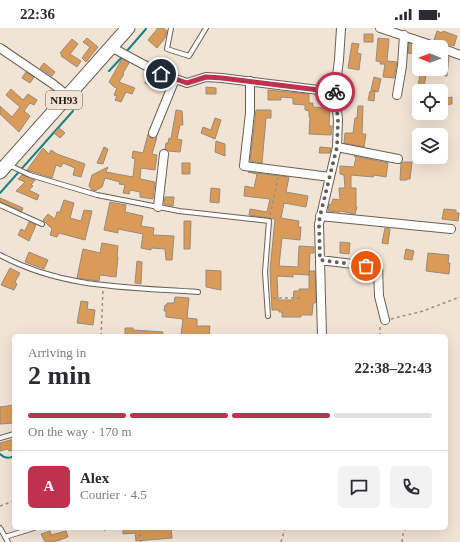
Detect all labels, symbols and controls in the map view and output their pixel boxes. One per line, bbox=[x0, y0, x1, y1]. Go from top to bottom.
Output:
text: 22:36 bbox=[20, 6, 55, 22]
north arrow bbox=[412, 40, 448, 76]
map controls bbox=[412, 40, 448, 164]
pin bbox=[144, 57, 178, 91]
icon: home bbox=[150, 63, 172, 85]
courier bbox=[315, 72, 355, 112]
icon: bike bbox=[324, 81, 346, 103]
button: locate bbox=[412, 84, 448, 120]
road number: NH93 bbox=[46, 91, 82, 109]
button: layers bbox=[412, 128, 448, 164]
pin bbox=[349, 249, 383, 283]
icon: bag bbox=[355, 255, 377, 277]
text: Arriving in bbox=[28, 345, 86, 360]
text: 22:38–22:43 bbox=[355, 360, 432, 376]
text: 2 min bbox=[28, 361, 91, 390]
text: On the way · 170 m bbox=[28, 424, 132, 439]
button: chat bbox=[338, 466, 380, 508]
button: phone bbox=[390, 466, 432, 508]
text: Alex bbox=[80, 470, 109, 486]
text: A bbox=[44, 478, 54, 494]
text: Courier · 4.5 bbox=[80, 487, 147, 502]

